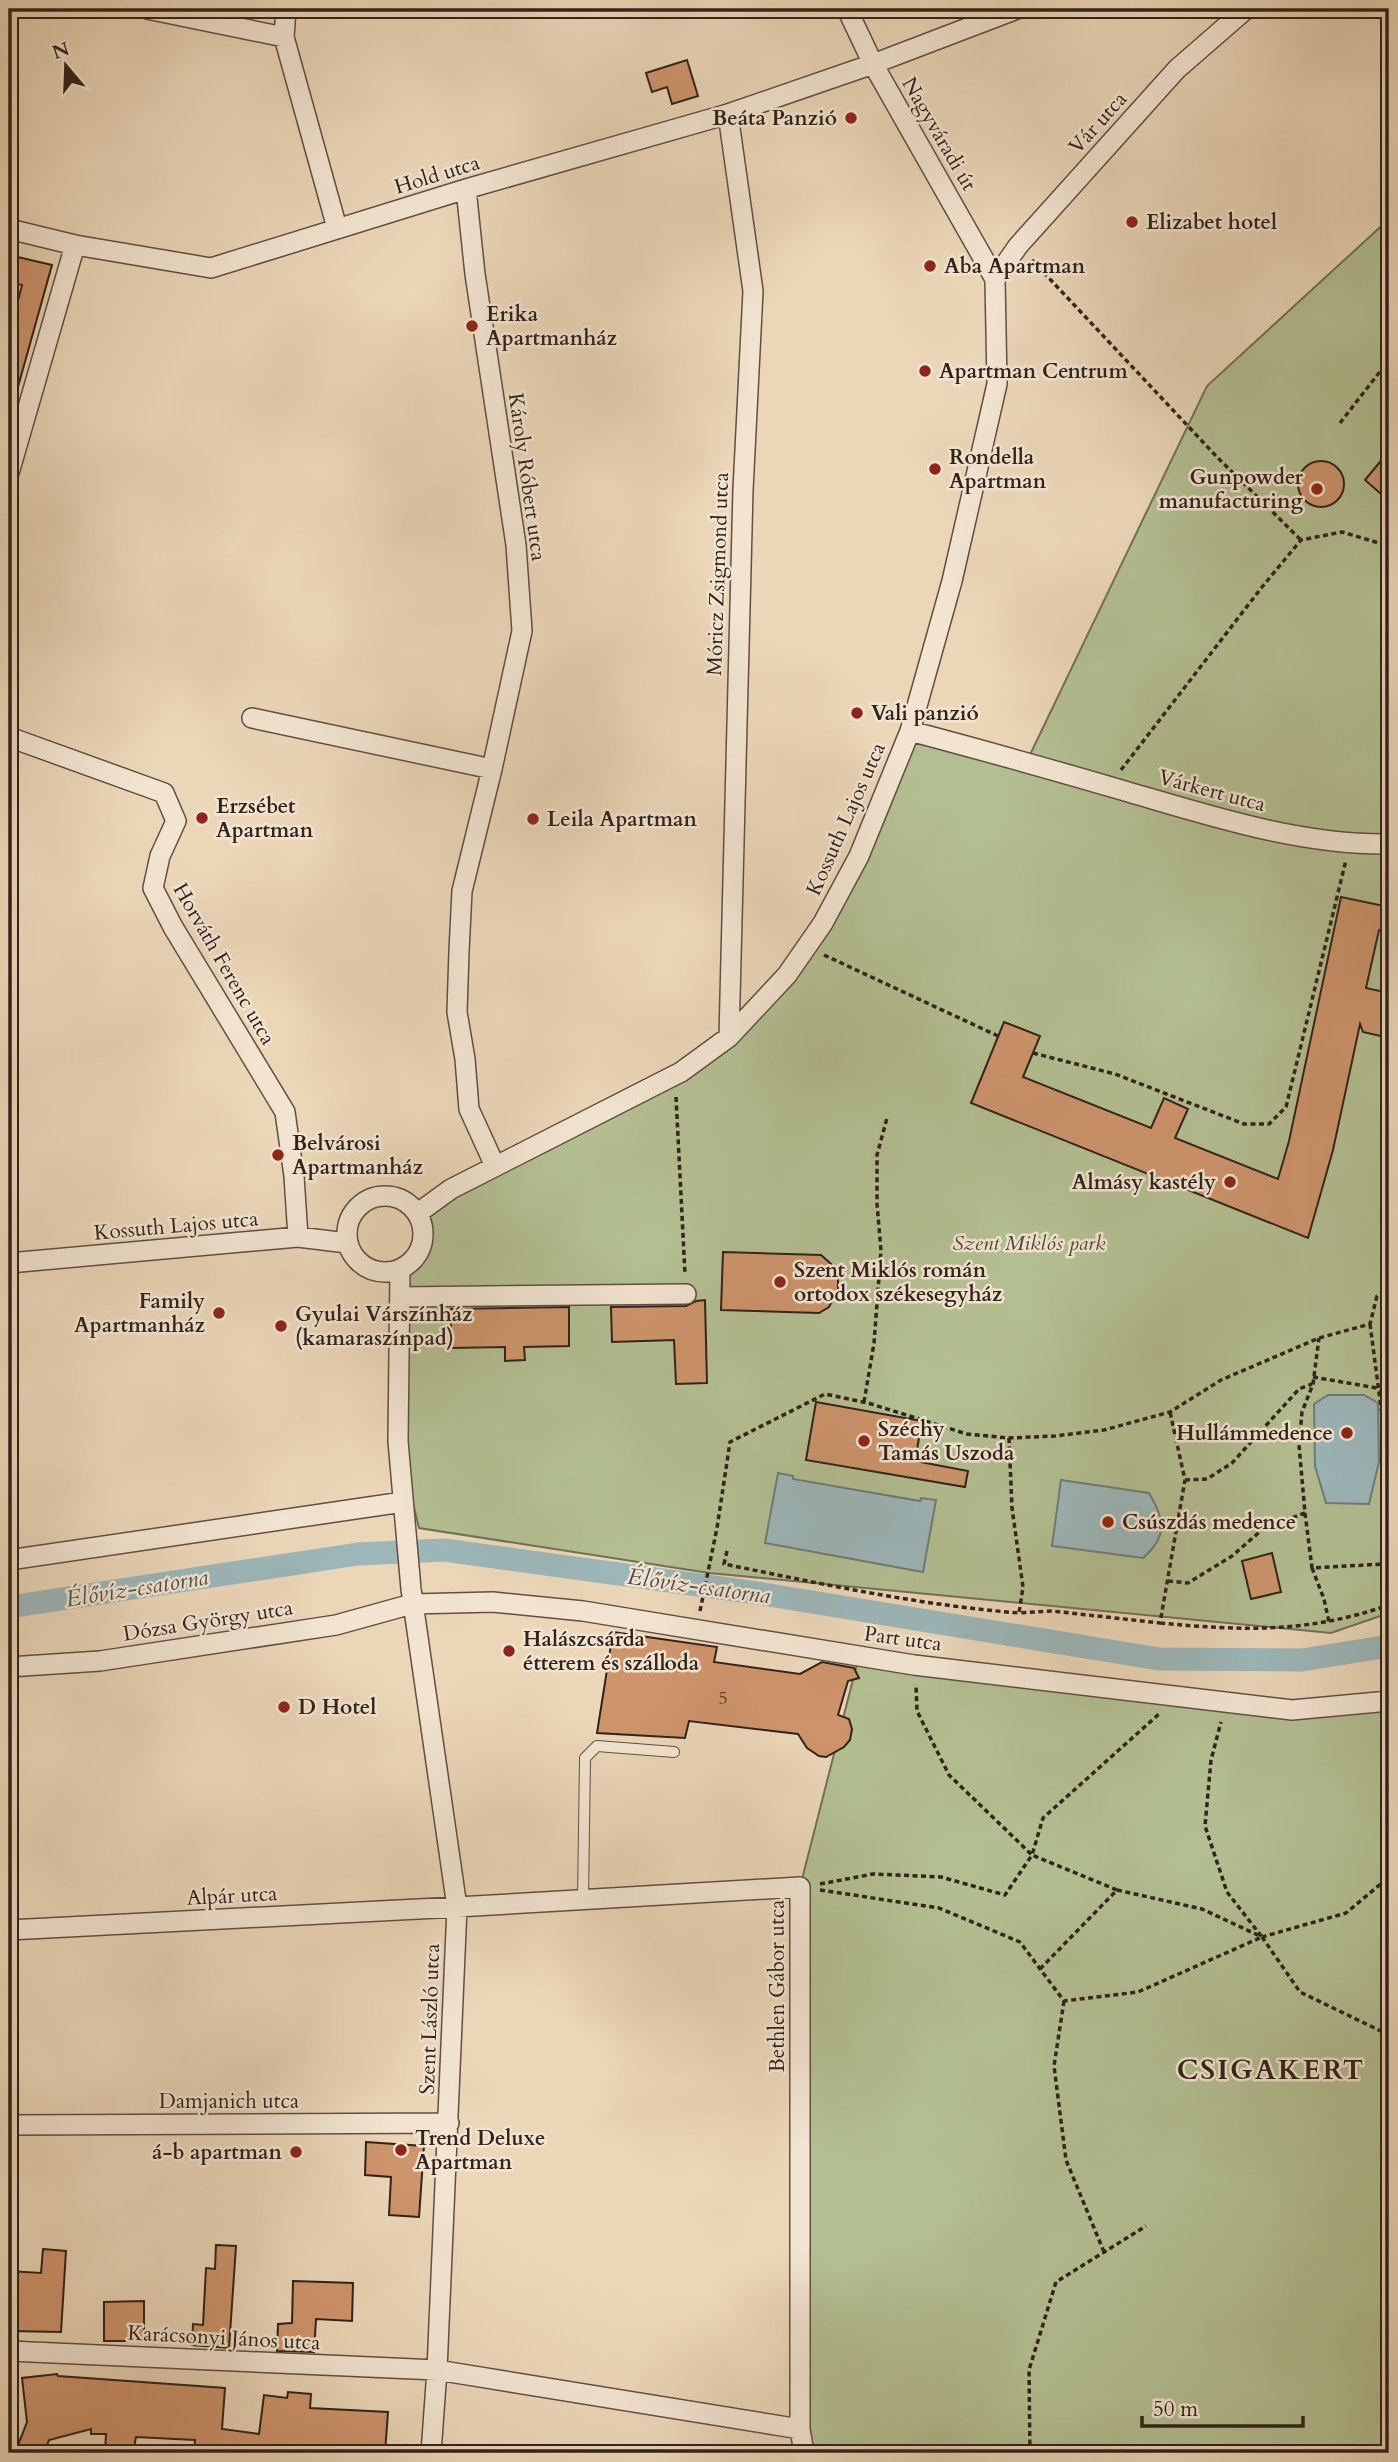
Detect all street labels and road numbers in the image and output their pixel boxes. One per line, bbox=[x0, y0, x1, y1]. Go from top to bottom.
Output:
street label: Nagyváradi út bbox=[895, 72, 984, 197]
street label: Vár utca bbox=[1062, 86, 1134, 160]
street label: Hold utca bbox=[391, 148, 483, 202]
street label: Károly Róbert utca bbox=[501, 391, 553, 563]
street label: Móricz Zsigmond utca bbox=[700, 472, 736, 676]
street label: Kossuth Lajos utca bbox=[799, 738, 893, 900]
street label: Várkert utca bbox=[1155, 763, 1269, 819]
street label: Horváth Ferenc utca bbox=[166, 878, 282, 1050]
street label: Kossuth Lajos utca bbox=[93, 1204, 259, 1248]
street label: Dózsa György utca bbox=[121, 1593, 295, 1649]
street label: Part utca bbox=[862, 1619, 944, 1659]
street label: Alpár utca bbox=[186, 1879, 278, 1913]
street label: Bethlen Gábor utca bbox=[763, 1900, 792, 2072]
street label: Szent László utca bbox=[413, 1943, 447, 2095]
street label: Damjanich utca bbox=[159, 2087, 299, 2116]
street label: Karácsonyi János utca bbox=[127, 2318, 321, 2358]

